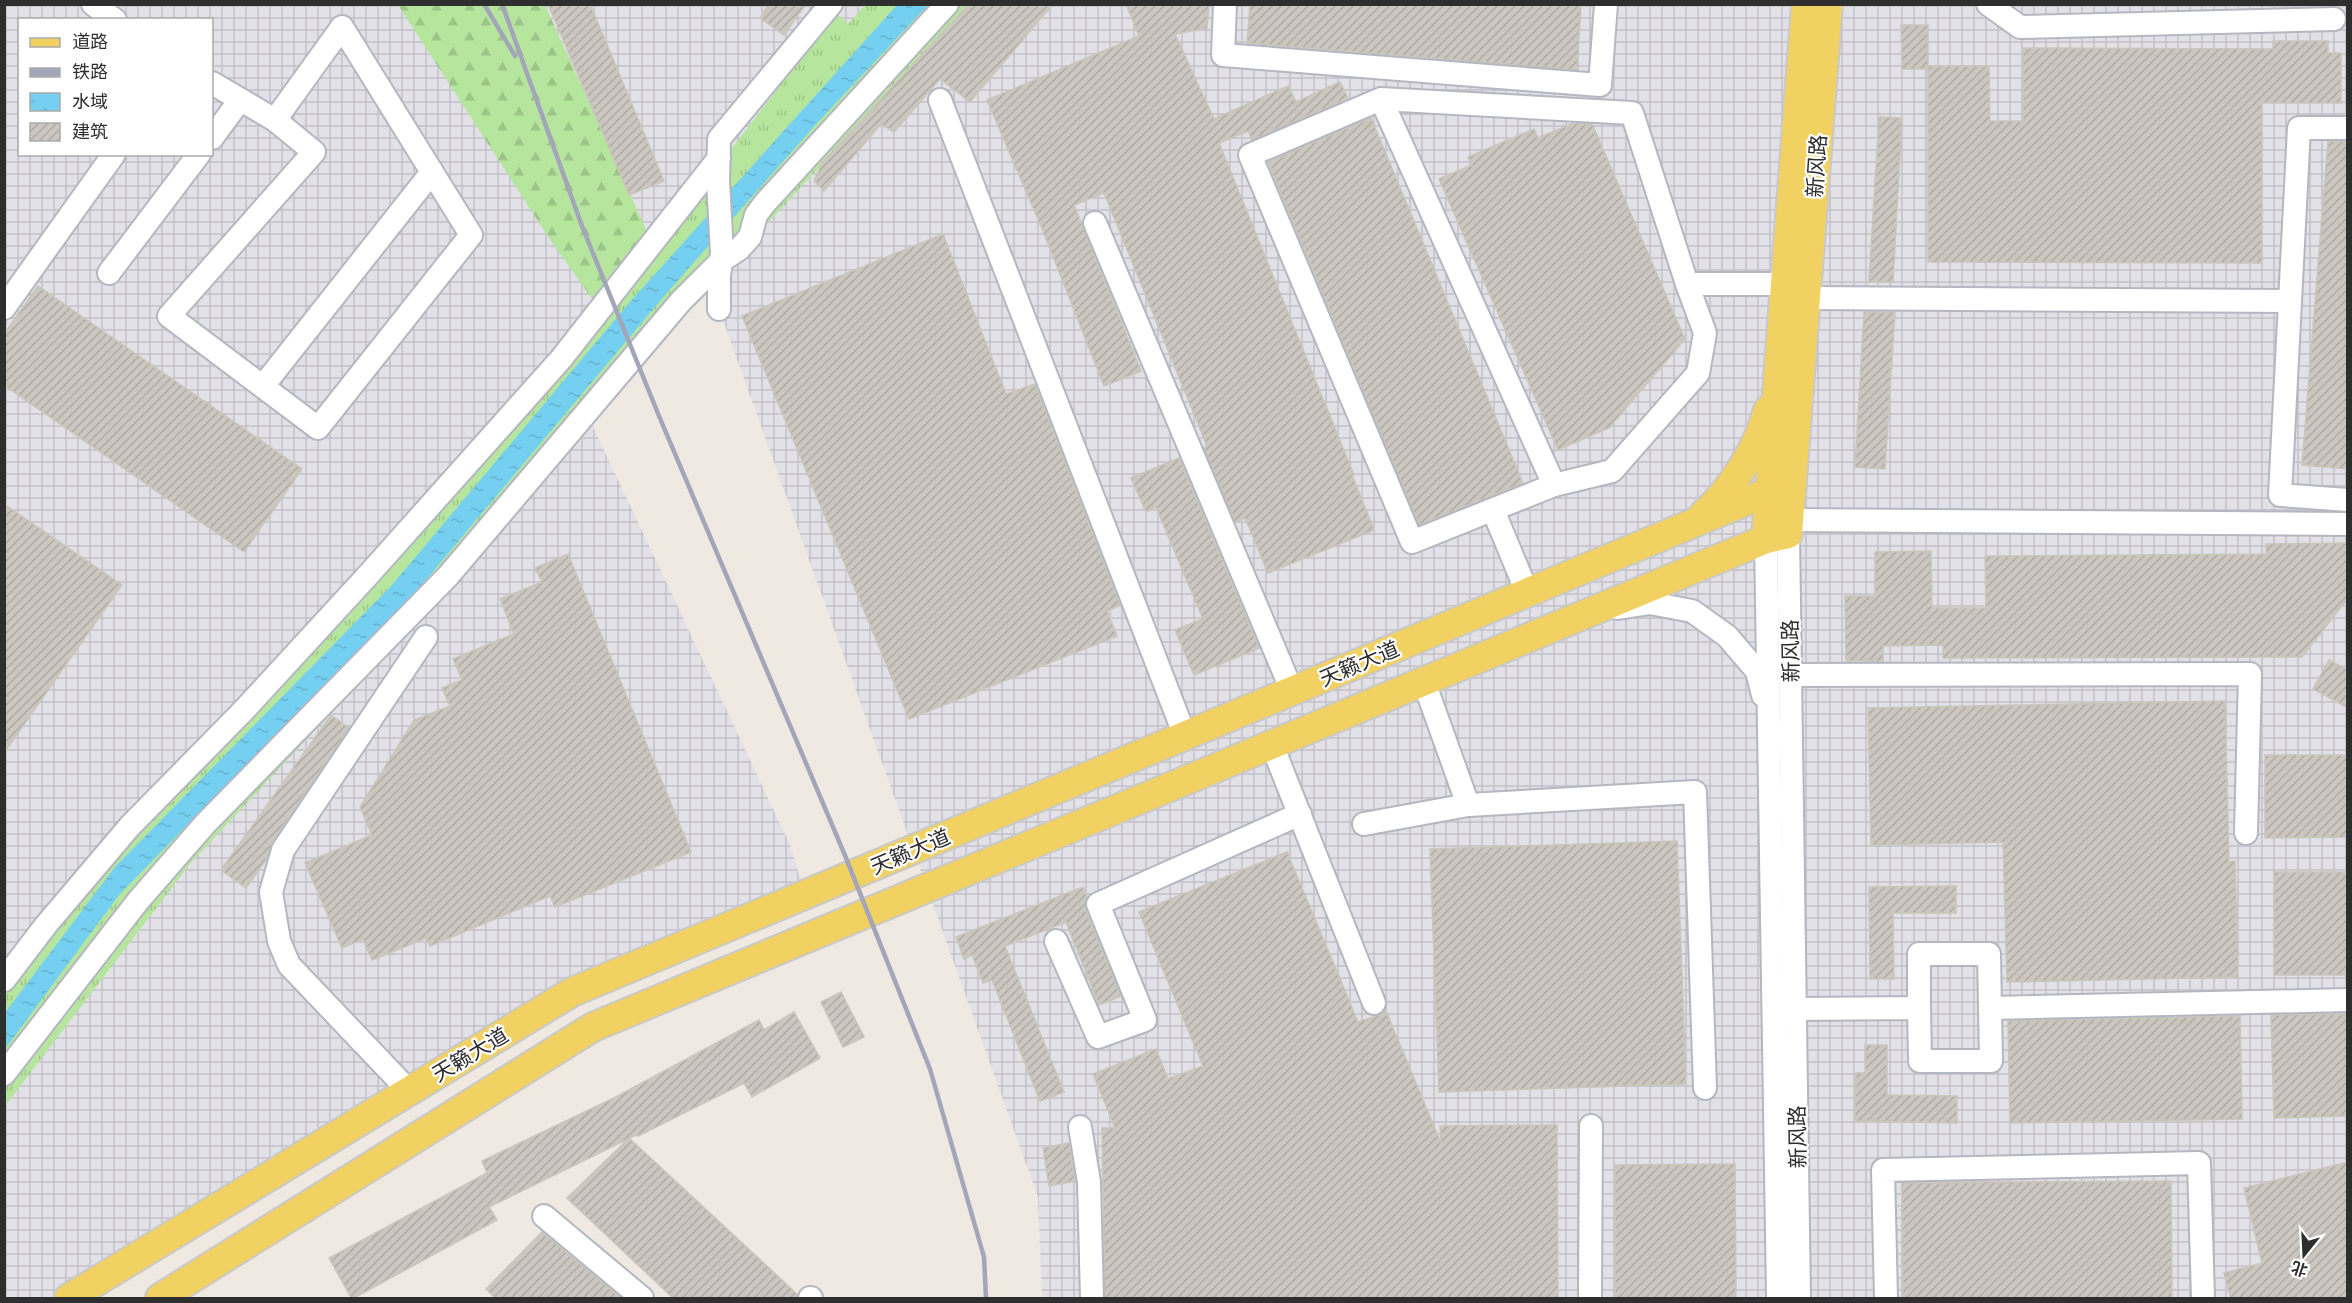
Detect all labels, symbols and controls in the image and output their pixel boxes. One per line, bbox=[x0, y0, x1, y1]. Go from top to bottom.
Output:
legend bbox=[18, 18, 213, 156]
text: 道路 bbox=[72, 29, 108, 53]
text: 铁路 bbox=[72, 59, 108, 83]
text: 水域 bbox=[72, 89, 108, 113]
text: 建筑 bbox=[72, 119, 108, 143]
street label: 新风路 bbox=[1800, 134, 1832, 198]
street label: 新风路 bbox=[1775, 619, 1805, 683]
street label: 天籁大道 bbox=[1315, 634, 1403, 692]
street label: 天籁大道 bbox=[866, 822, 954, 880]
street label: 天籁大道 bbox=[427, 1020, 513, 1088]
street label: 新风路 bbox=[1782, 1105, 1812, 1169]
north arrow bbox=[2274, 1225, 2334, 1285]
text: 北 bbox=[2288, 1256, 2310, 1282]

